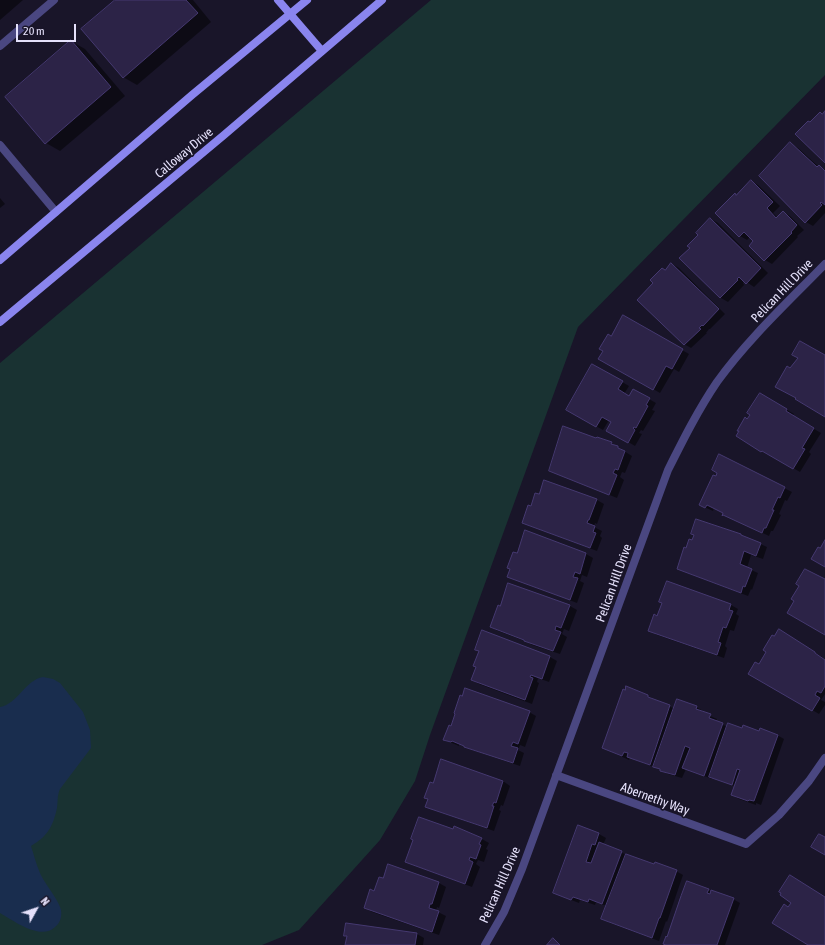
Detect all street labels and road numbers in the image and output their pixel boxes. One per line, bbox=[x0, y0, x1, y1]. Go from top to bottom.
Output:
street label: Calloway Drive bbox=[152, 124, 216, 182]
street label: Pelican Hill Drive bbox=[748, 256, 816, 326]
street label: Pelican Hill Drive bbox=[593, 542, 635, 624]
street label: Abernethy Way bbox=[618, 779, 692, 819]
street label: Pelican Hill Drive bbox=[476, 844, 524, 926]

